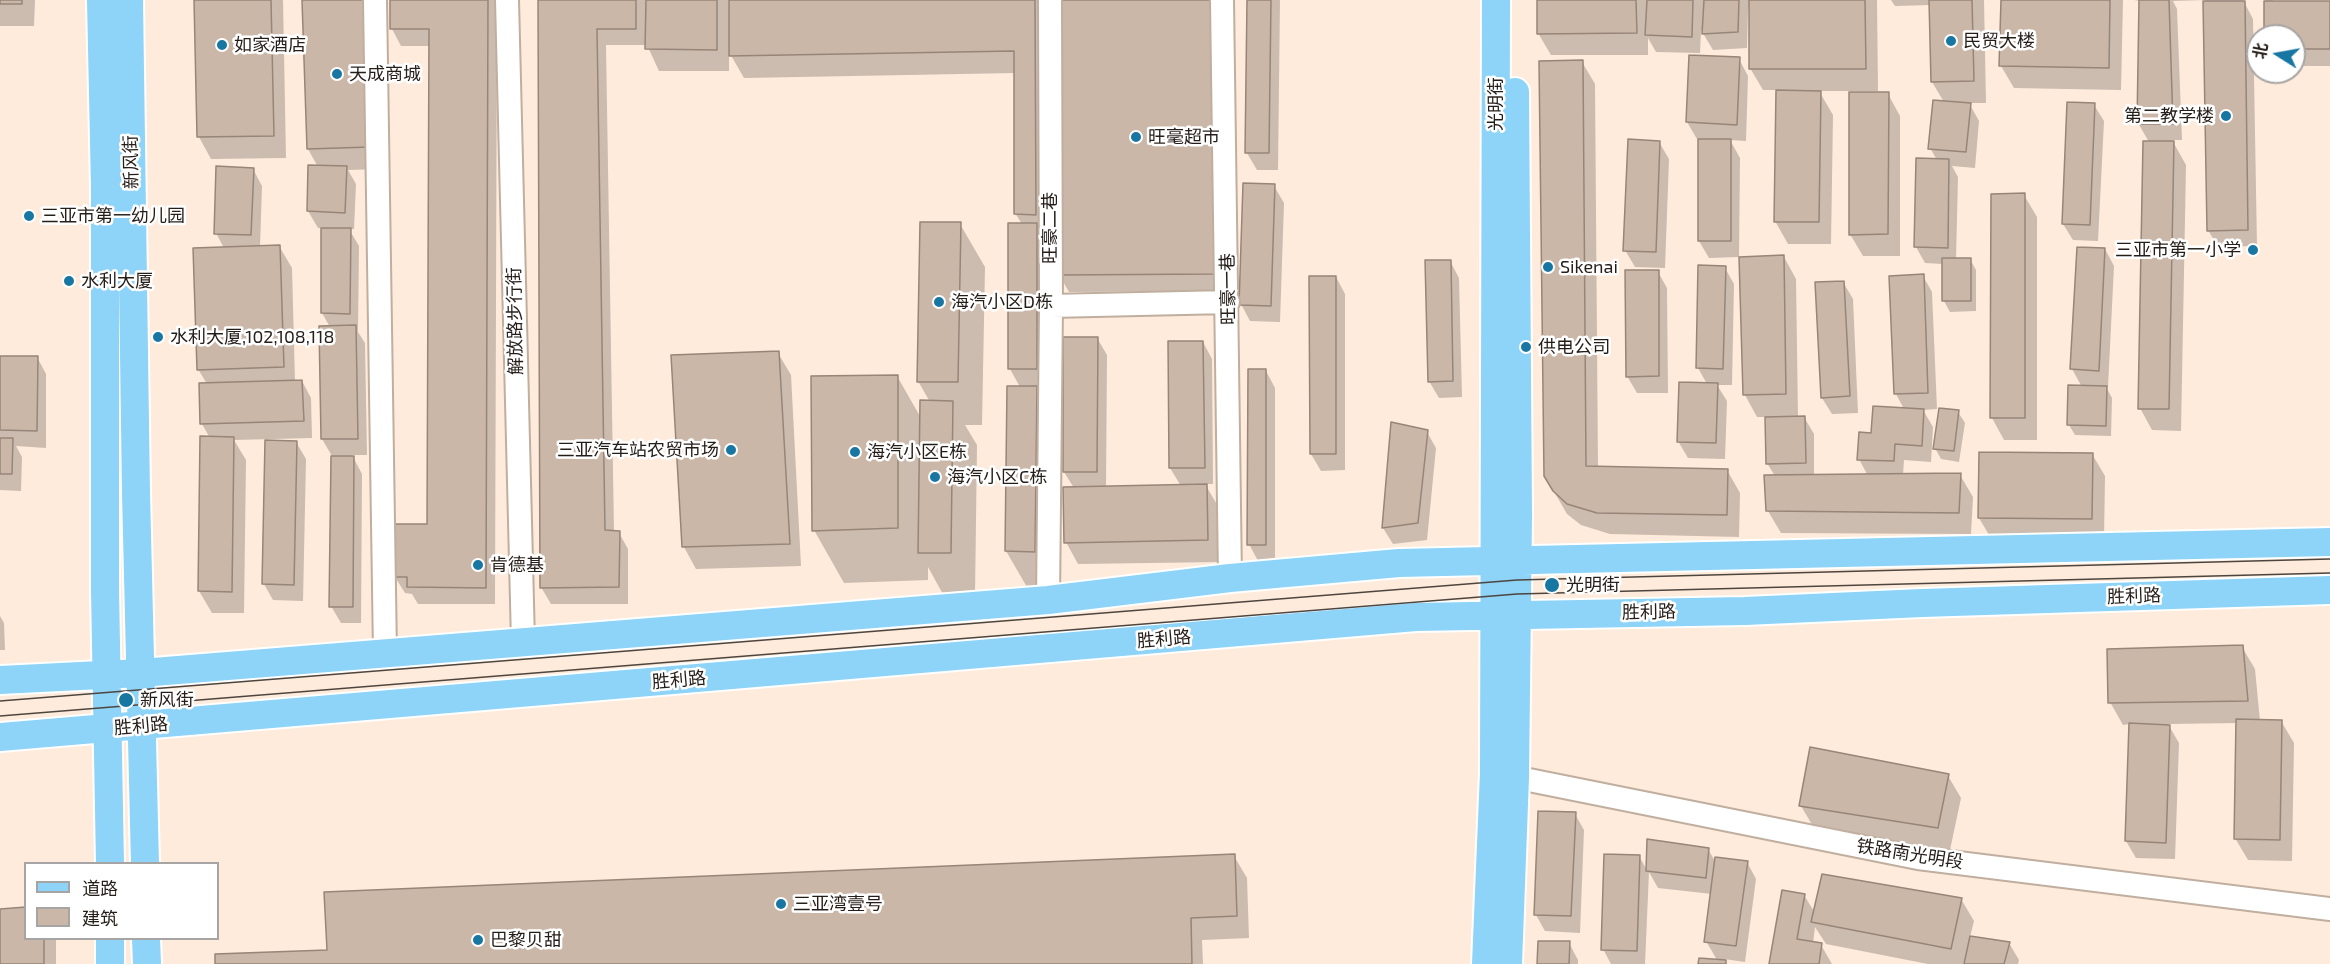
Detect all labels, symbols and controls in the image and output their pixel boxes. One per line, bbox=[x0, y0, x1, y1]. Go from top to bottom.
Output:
north arrow bbox=[2246, 24, 2306, 84]
place label: 民贸大楼 bbox=[1963, 30, 2035, 52]
place label: 如家酒店 bbox=[234, 34, 306, 56]
marker: 民贸大楼 bbox=[1944, 34, 1958, 48]
marker: 如家酒店 bbox=[215, 38, 229, 52]
text: 北 bbox=[2249, 41, 2271, 61]
place label: 天成商城 bbox=[349, 63, 421, 85]
marker: 天成商城 bbox=[330, 67, 344, 81]
street label: 光明街 bbox=[1485, 77, 1507, 131]
place label: 第二教学楼 bbox=[2124, 105, 2214, 127]
marker: 第二教学楼 bbox=[2219, 109, 2233, 123]
place label: 旺毫超市 bbox=[1148, 126, 1220, 148]
marker: 旺毫超市 bbox=[1129, 130, 1143, 144]
street label: 新风街 bbox=[120, 135, 142, 189]
street label: 旺豪二巷 bbox=[1039, 192, 1061, 264]
place label: 三亚市第一幼儿园 bbox=[41, 205, 185, 227]
marker: 三亚市第一幼儿园 bbox=[22, 209, 36, 223]
place label: 三亚市第一小学 bbox=[2115, 239, 2241, 261]
marker: 三亚市第一小学 bbox=[2246, 243, 2260, 257]
street label: 旺豪一巷 bbox=[1217, 253, 1239, 325]
place label: Sikenai bbox=[1560, 256, 1618, 278]
marker: Sikenai bbox=[1541, 260, 1555, 274]
street label: 解放路步行街 bbox=[503, 267, 527, 375]
place label: 水利大厦 bbox=[81, 270, 153, 292]
marker: 水利大厦 bbox=[62, 274, 76, 288]
place label: 海汽小区D栋 bbox=[951, 291, 1053, 313]
marker: 海汽小区D栋 bbox=[932, 295, 946, 309]
place label: 水利大厦,102,108,118 bbox=[170, 326, 334, 348]
marker: 水利大厦,102,108,118 bbox=[151, 330, 165, 344]
place label: 供电公司 bbox=[1538, 336, 1610, 358]
marker: 供电公司 bbox=[1519, 340, 1533, 354]
place label: 三亚汽车站农贸市场 bbox=[557, 439, 719, 461]
place label: 海汽小区E栋 bbox=[867, 441, 967, 463]
marker: 三亚汽车站农贸市场 bbox=[724, 443, 738, 457]
marker: 海汽小区E栋 bbox=[848, 445, 862, 459]
place label: 海汽小区C栋 bbox=[947, 466, 1047, 488]
marker: 海汽小区C栋 bbox=[928, 470, 942, 484]
place label: 肯德基 bbox=[490, 554, 544, 576]
marker: 肯德基 bbox=[471, 558, 485, 572]
place label: 光明街 bbox=[1566, 574, 1620, 596]
marker: 光明街 bbox=[1543, 576, 1561, 594]
street label: 胜利路 bbox=[2107, 584, 2161, 608]
street label: 胜利路 bbox=[1622, 601, 1676, 623]
street label: 胜利路 bbox=[1136, 626, 1192, 652]
street label: 胜利路 bbox=[651, 667, 707, 693]
place label: 新风街 bbox=[140, 689, 194, 711]
marker: 新风街 bbox=[117, 691, 135, 709]
street label: 胜利路 bbox=[113, 713, 169, 739]
street label: 铁路南光明段 bbox=[1855, 835, 1965, 873]
legend bbox=[24, 862, 219, 940]
text: 道路 bbox=[82, 877, 118, 899]
place label: 三亚湾壹号 bbox=[793, 893, 883, 915]
marker: 三亚湾壹号 bbox=[774, 897, 788, 911]
text: 建筑 bbox=[82, 907, 118, 929]
place label: 巴黎贝甜 bbox=[490, 929, 562, 951]
marker: 巴黎贝甜 bbox=[471, 933, 485, 947]

